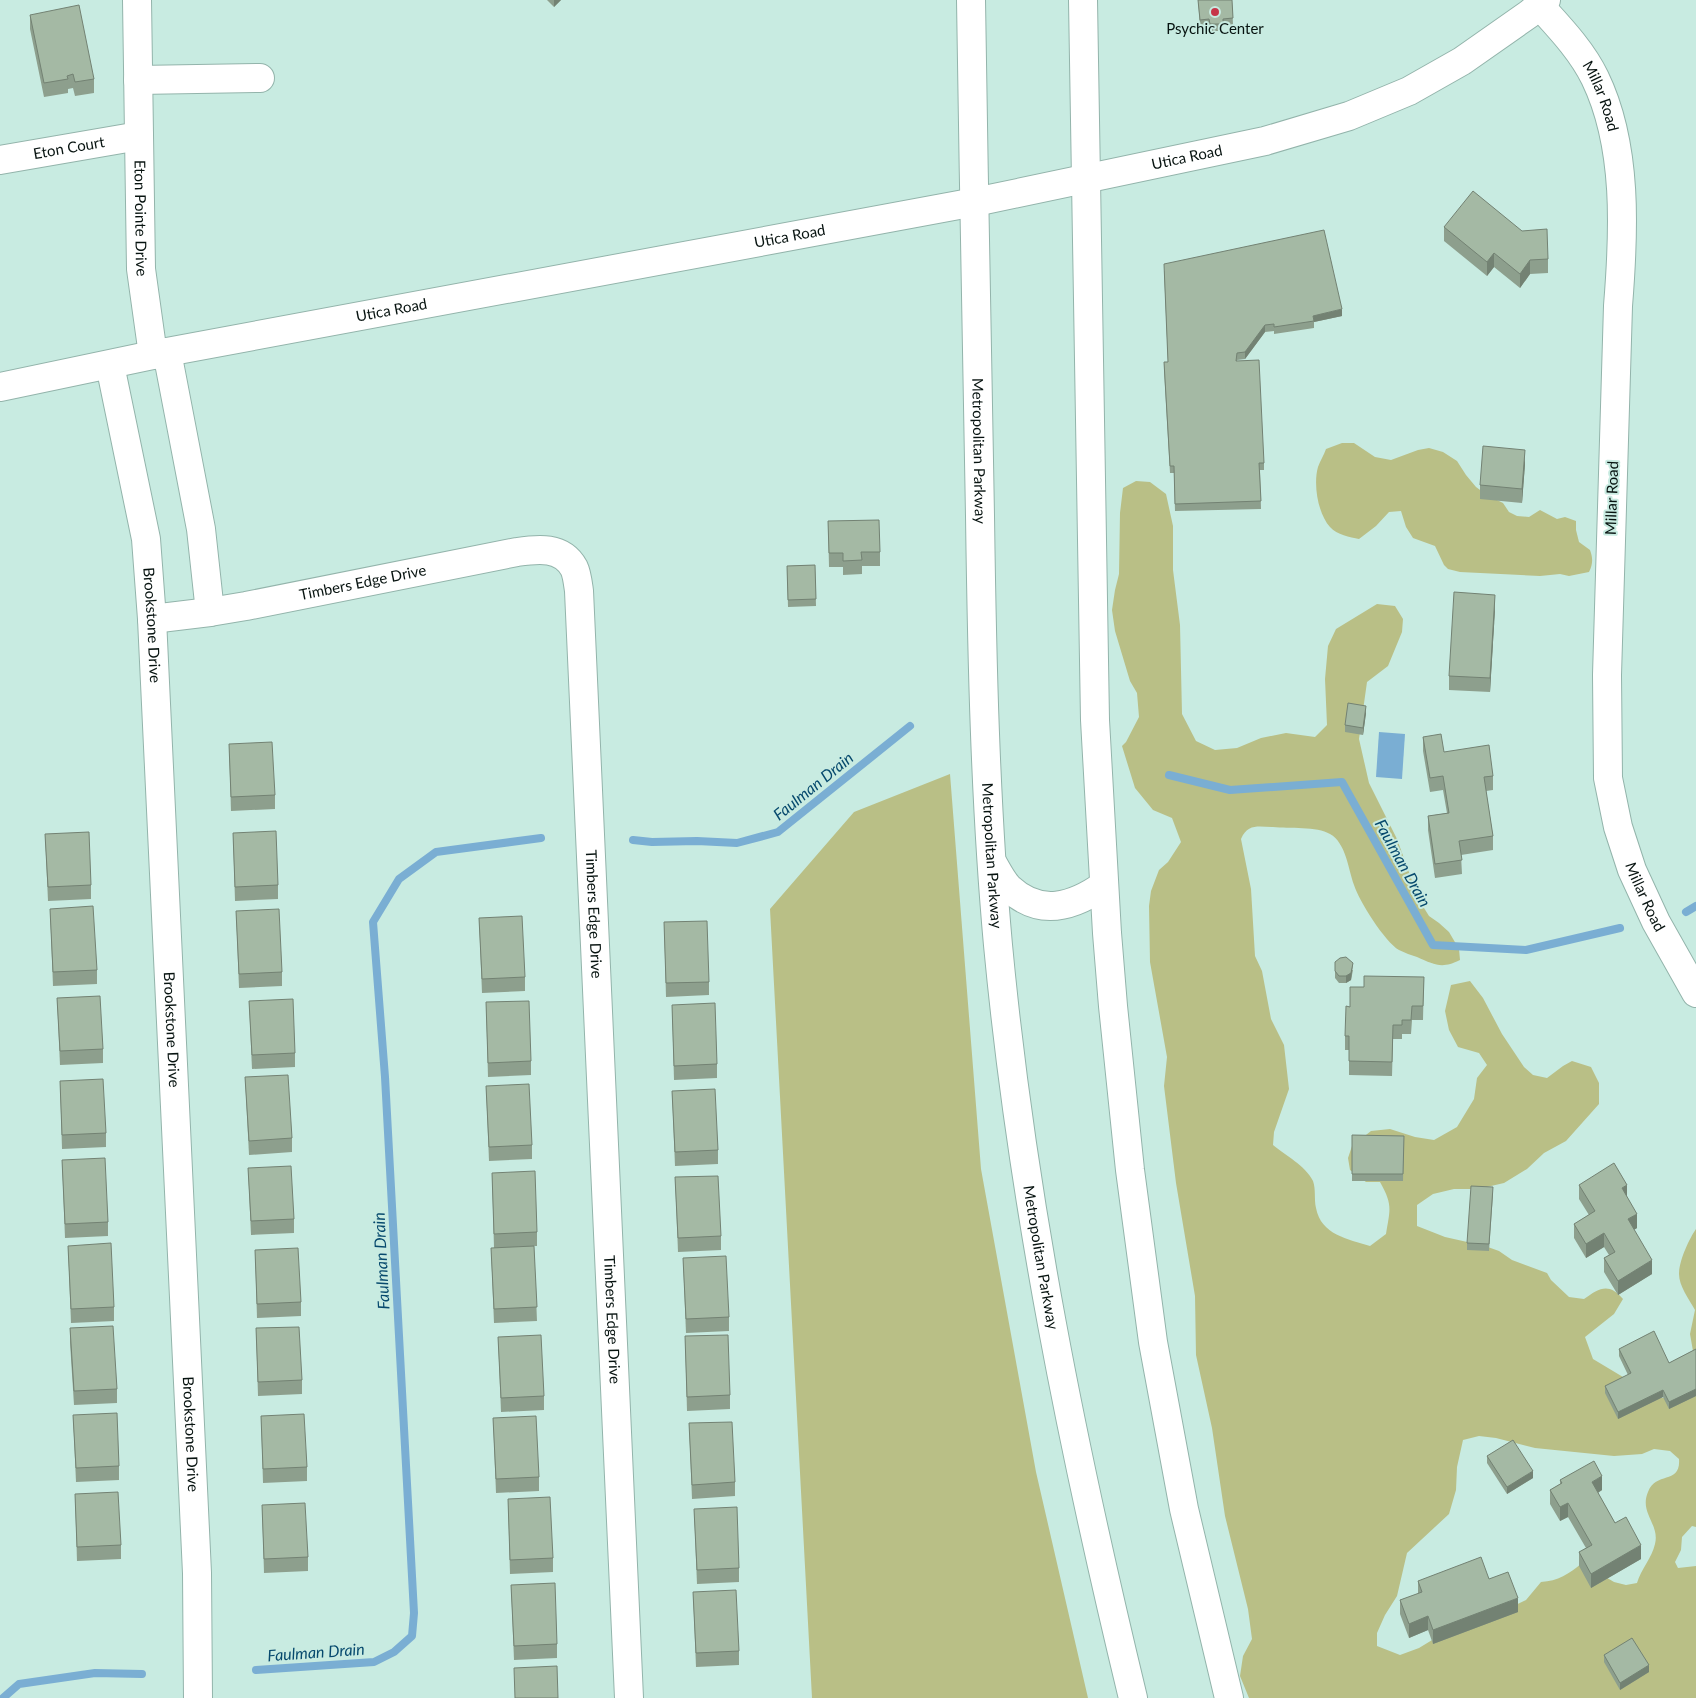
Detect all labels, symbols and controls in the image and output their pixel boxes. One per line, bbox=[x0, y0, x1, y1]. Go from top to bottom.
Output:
marker: Psychic Center bbox=[1209, 6, 1221, 18]
place label: Psychic Center bbox=[1166, 19, 1264, 37]
street label: Millar Road bbox=[1579, 57, 1623, 133]
street label: Eton Court bbox=[32, 132, 106, 162]
street label: Utica Road bbox=[1150, 140, 1224, 173]
street label: Eton Pointe Drive bbox=[131, 160, 152, 277]
street label: Utica Road bbox=[753, 220, 827, 251]
street label: Utica Road bbox=[354, 294, 428, 325]
street label: Metropolitan Parkway bbox=[969, 378, 990, 524]
street label: Millar Road bbox=[1601, 461, 1621, 535]
street label: Timbers Edge Drive bbox=[298, 560, 428, 603]
street label: Brookstone Drive bbox=[140, 567, 165, 683]
water label: Faulman Drain bbox=[769, 748, 857, 824]
street label: Metropolitan Parkway bbox=[979, 782, 1007, 929]
water label: Faulman Drain bbox=[1372, 816, 1435, 910]
street label: Timbers Edge Drive bbox=[583, 849, 606, 979]
street label: Millar Road bbox=[1622, 860, 1669, 934]
street label: Brookstone Drive bbox=[161, 971, 184, 1088]
street label: Metropolitan Parkway bbox=[1020, 1184, 1063, 1331]
water label: Faulman Drain bbox=[368, 1212, 393, 1310]
street label: Timbers Edge Drive bbox=[601, 1255, 625, 1384]
street label: Brookstone Drive bbox=[180, 1376, 203, 1492]
water label: Faulman Drain bbox=[267, 1639, 365, 1664]

